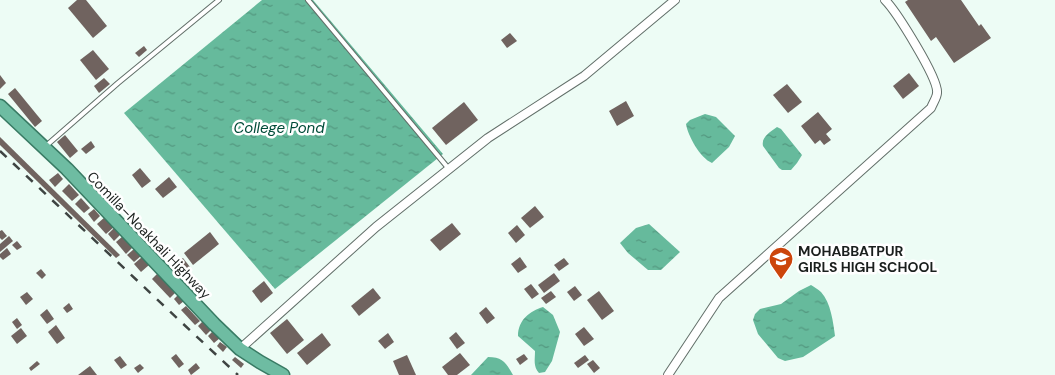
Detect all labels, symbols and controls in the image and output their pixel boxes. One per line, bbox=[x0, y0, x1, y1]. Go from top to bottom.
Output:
water label: College Pond bbox=[233, 118, 325, 138]
street label: Comilla–Noakhali Highway bbox=[83, 167, 215, 303]
place label: MOHABBATPUR GIRLS HIGH SCHOOL bbox=[798, 242, 937, 276]
school or university icon: MOHABBATPUR GIRLS HIGH SCHOOL bbox=[768, 246, 794, 280]

